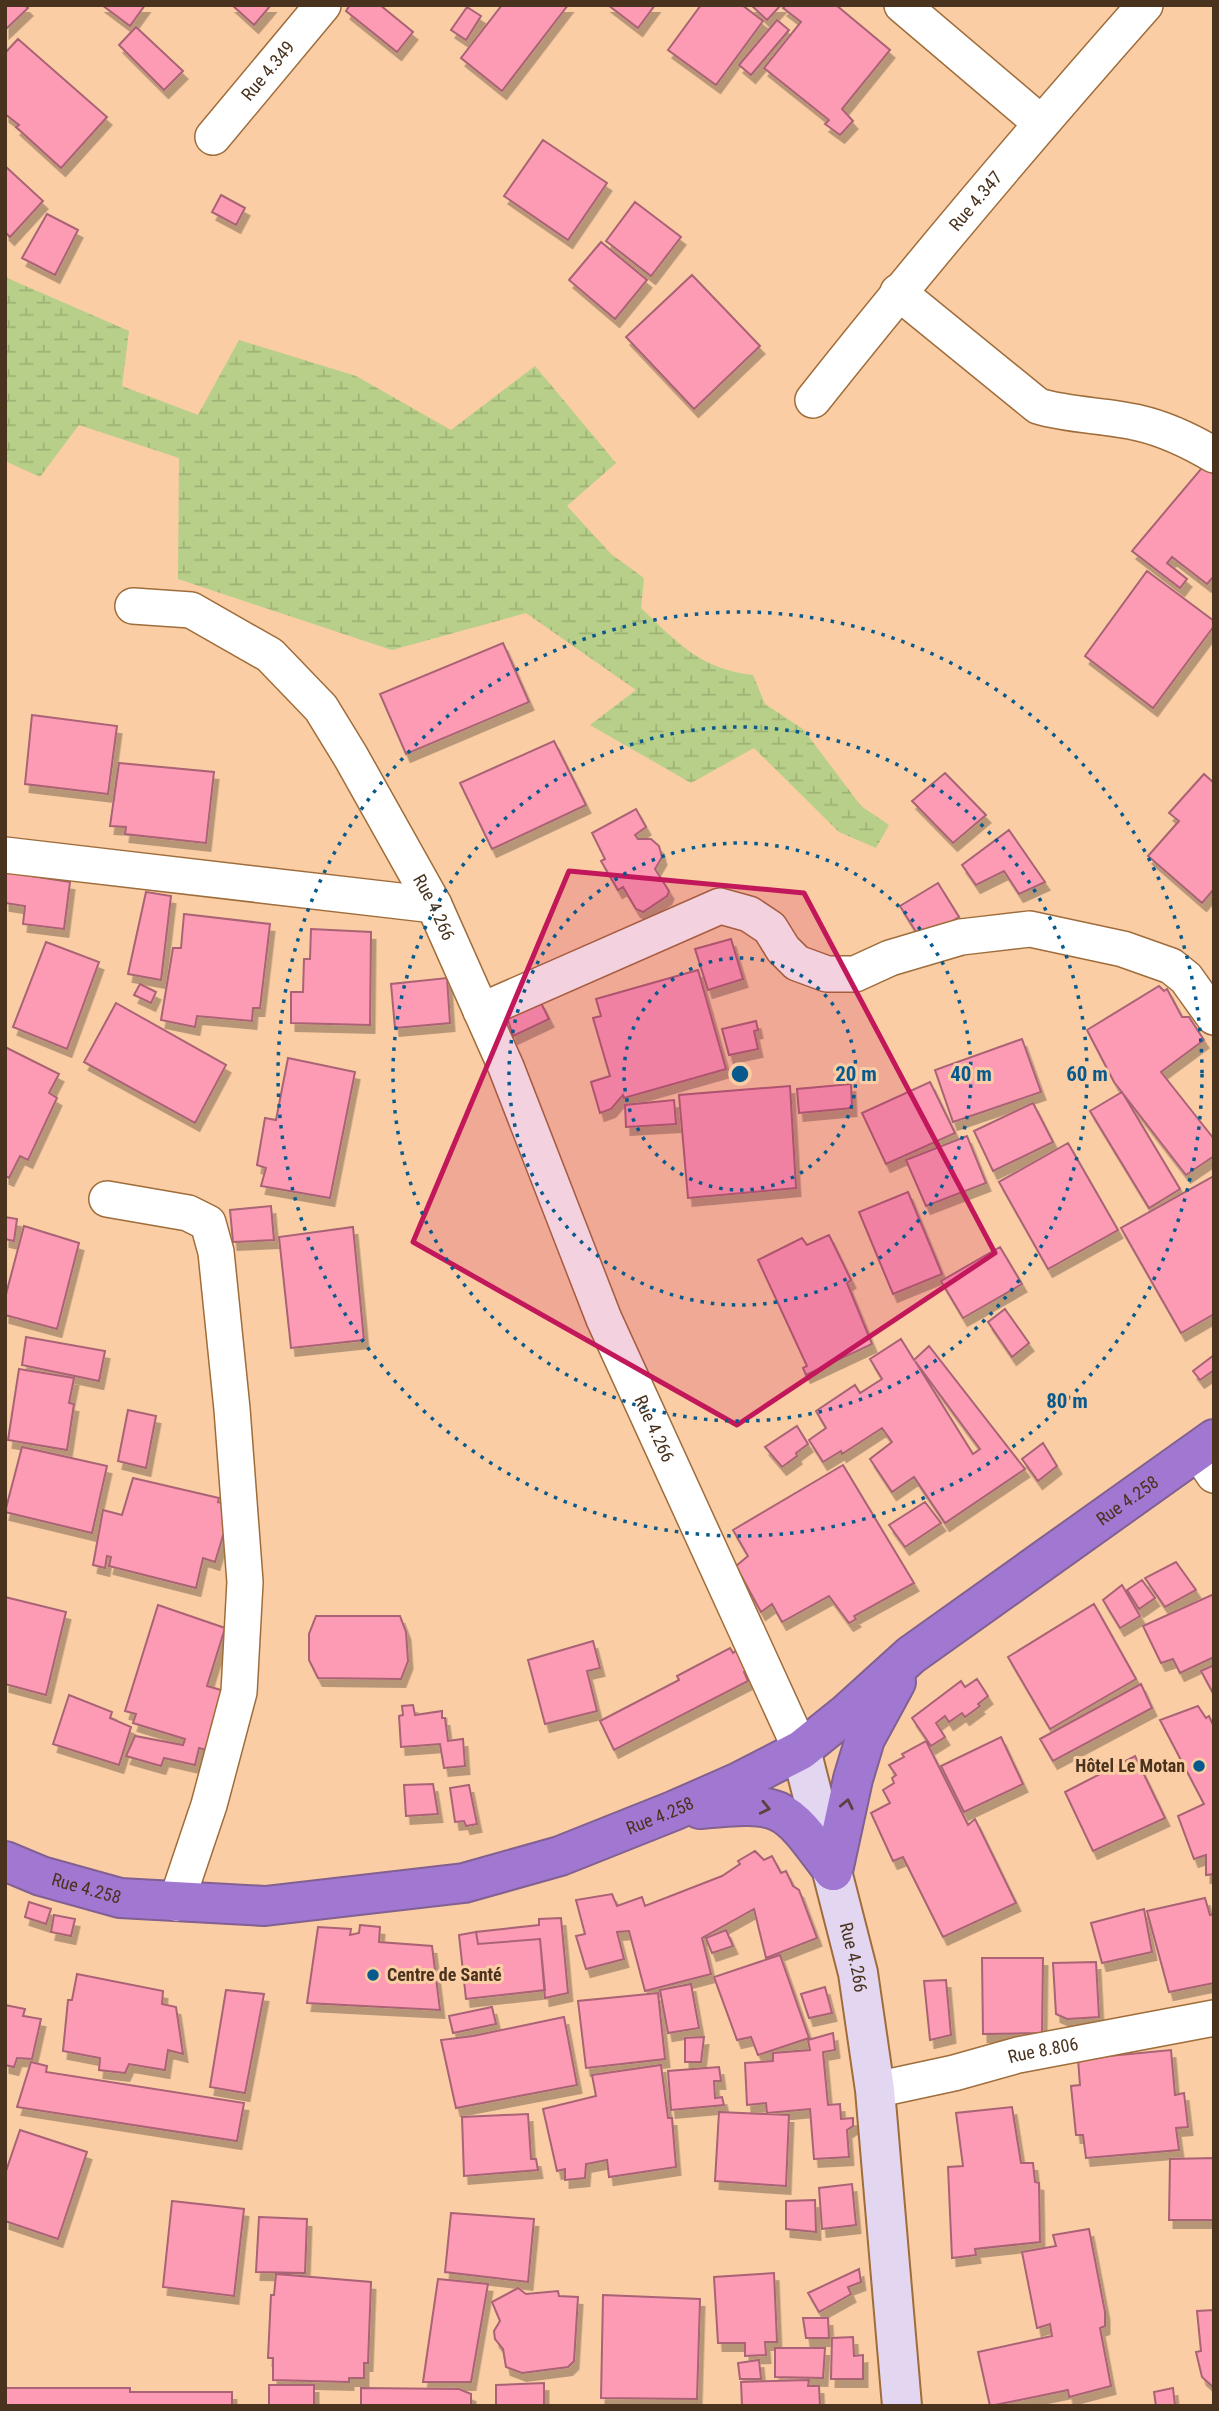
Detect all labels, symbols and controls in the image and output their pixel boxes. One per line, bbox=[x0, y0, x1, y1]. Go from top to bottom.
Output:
street label: Rue 4.349 bbox=[237, 37, 299, 105]
street label: Rue 4.347 bbox=[944, 167, 1006, 235]
street label: Rue 4.266 bbox=[409, 871, 459, 944]
centre of rings bbox=[728, 1062, 752, 1086]
text: 20 m bbox=[835, 1062, 877, 1086]
text: 40 m bbox=[950, 1062, 992, 1086]
text: 60 m bbox=[1066, 1062, 1108, 1086]
text: 80 m bbox=[1046, 1389, 1088, 1413]
street label: Rue 4.266 bbox=[630, 1392, 679, 1465]
street label: Rue 4.258 bbox=[1092, 1471, 1162, 1529]
place label: Hôtel Le Motan bbox=[1075, 1755, 1185, 1776]
marker: Hôtel Le Motan bbox=[1191, 1758, 1207, 1774]
street label: Rue 4.258 bbox=[623, 1792, 697, 1839]
one-way arrow bbox=[839, 1798, 853, 1810]
one-way arrow bbox=[759, 1799, 771, 1814]
street label: Rue 4.258 bbox=[49, 1868, 124, 1908]
street label: Rue 4.266 bbox=[835, 1920, 872, 1994]
place label: Centre de Santé bbox=[387, 1964, 502, 1985]
marker: Centre de Santé bbox=[365, 1967, 381, 1983]
street label: Rue 8.806 bbox=[1006, 2033, 1080, 2067]

